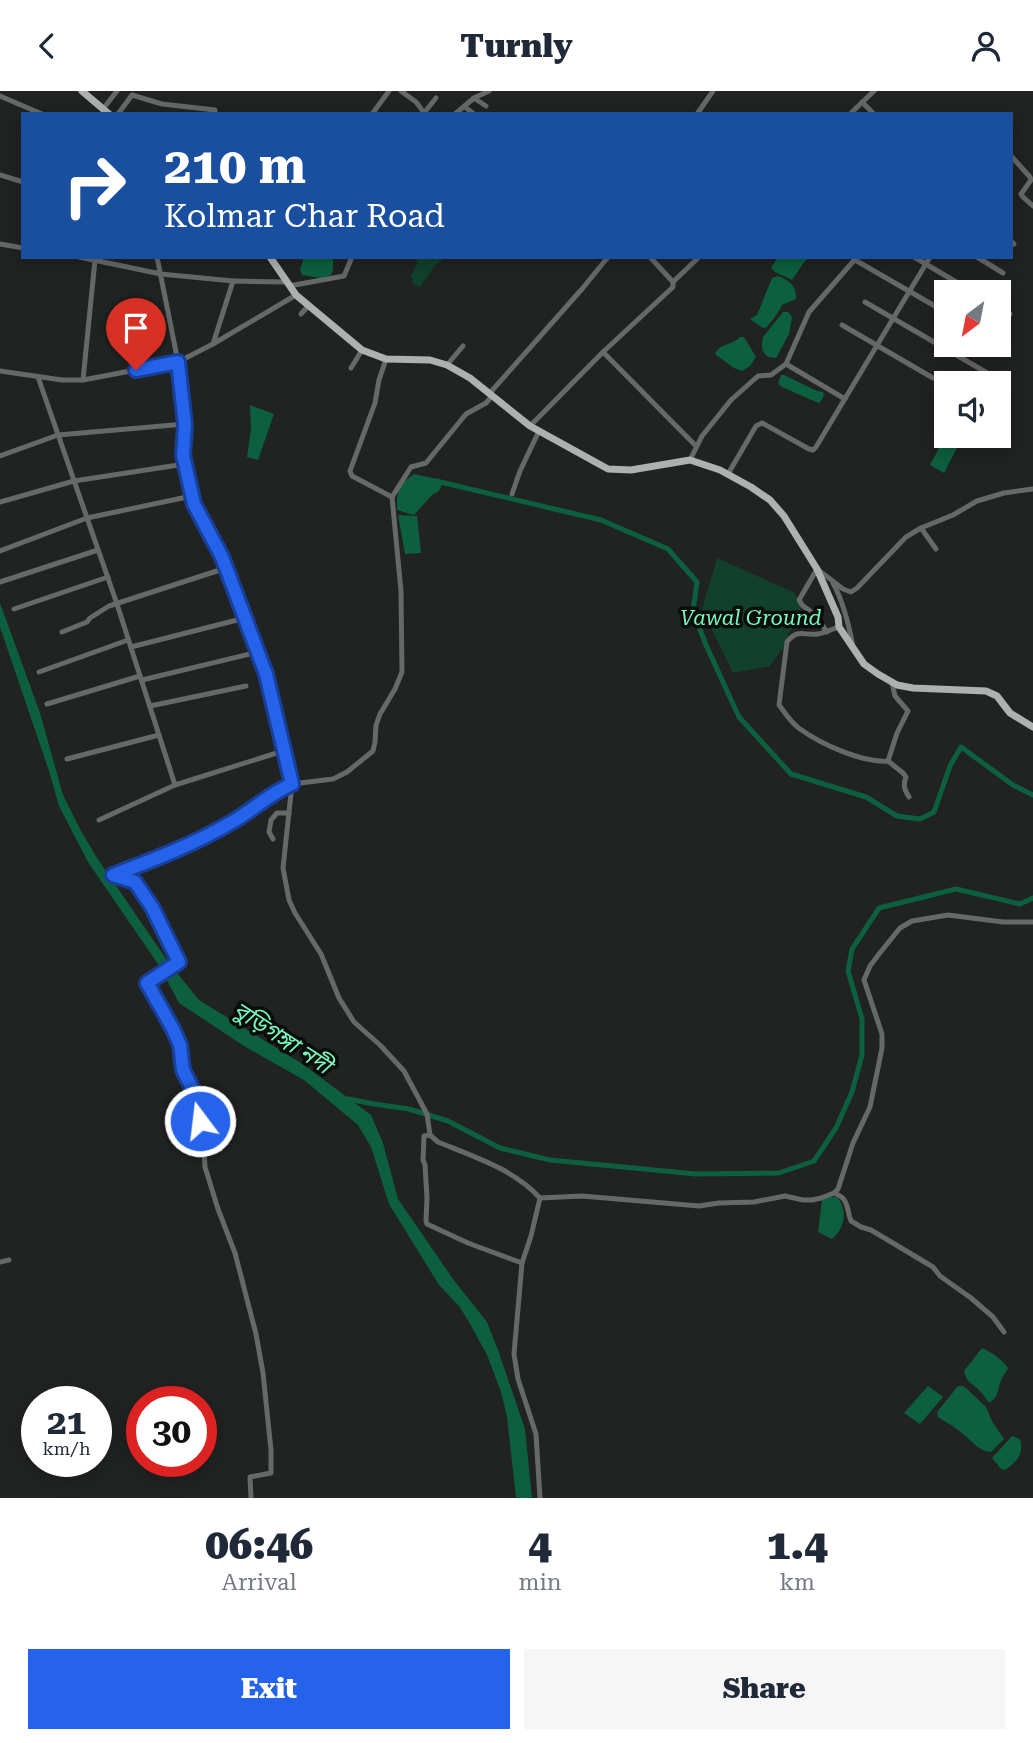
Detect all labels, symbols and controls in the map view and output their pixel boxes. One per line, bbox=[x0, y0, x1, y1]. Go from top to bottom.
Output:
icon: back bbox=[28, 27, 66, 65]
text: Turnly bbox=[460, 27, 573, 65]
icon: person bbox=[967, 27, 1005, 65]
text: 210 m bbox=[164, 138, 306, 195]
icon: right bbox=[49, 140, 140, 231]
text: Kolmar Char Road bbox=[164, 197, 445, 235]
north arrow bbox=[934, 280, 1012, 357]
map controls bbox=[934, 280, 1011, 448]
pin bbox=[106, 298, 166, 370]
icon: arrive bbox=[117, 309, 155, 347]
button: sound bbox=[934, 371, 1011, 448]
park label: Vawal Ground bbox=[680, 606, 822, 630]
water label: বুড়িগঙ্গা নদী bbox=[228, 996, 339, 1082]
position arrow bbox=[163, 1084, 237, 1158]
speed limit sign: 30 bbox=[126, 1386, 217, 1477]
text: 21 bbox=[47, 1402, 86, 1443]
text: km/h bbox=[42, 1438, 91, 1459]
text: 06:46 bbox=[205, 1520, 313, 1569]
text: 4 bbox=[528, 1520, 552, 1569]
text: 1.4 bbox=[767, 1520, 828, 1569]
text: Arrival bbox=[222, 1569, 297, 1596]
text: min bbox=[518, 1569, 562, 1596]
text: km bbox=[779, 1569, 815, 1596]
button: Exit bbox=[28, 1649, 510, 1729]
button: Share bbox=[524, 1649, 1005, 1729]

